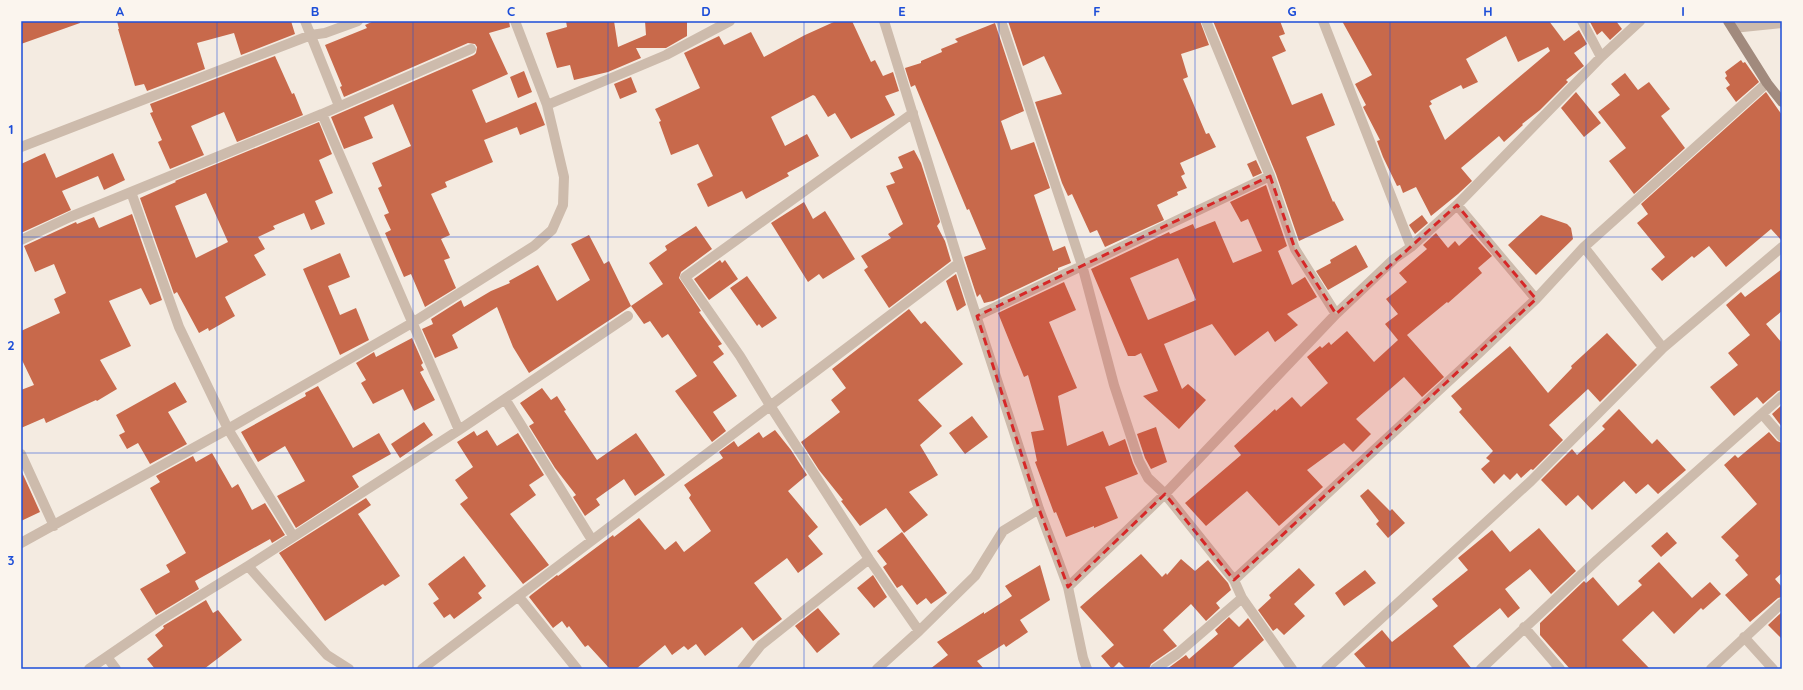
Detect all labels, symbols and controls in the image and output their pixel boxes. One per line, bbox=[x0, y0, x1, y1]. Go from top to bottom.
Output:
text: A bbox=[116, 3, 125, 19]
text: B bbox=[311, 3, 319, 19]
text: C bbox=[507, 3, 515, 19]
text: D bbox=[701, 3, 711, 19]
text: E bbox=[898, 3, 906, 19]
text: F bbox=[1093, 3, 1101, 19]
text: G bbox=[1287, 3, 1297, 19]
text: H bbox=[1483, 3, 1493, 19]
text: I bbox=[1681, 3, 1685, 19]
text: 1 bbox=[8, 121, 14, 137]
text: 2 bbox=[7, 337, 15, 353]
text: 3 bbox=[8, 552, 15, 568]

